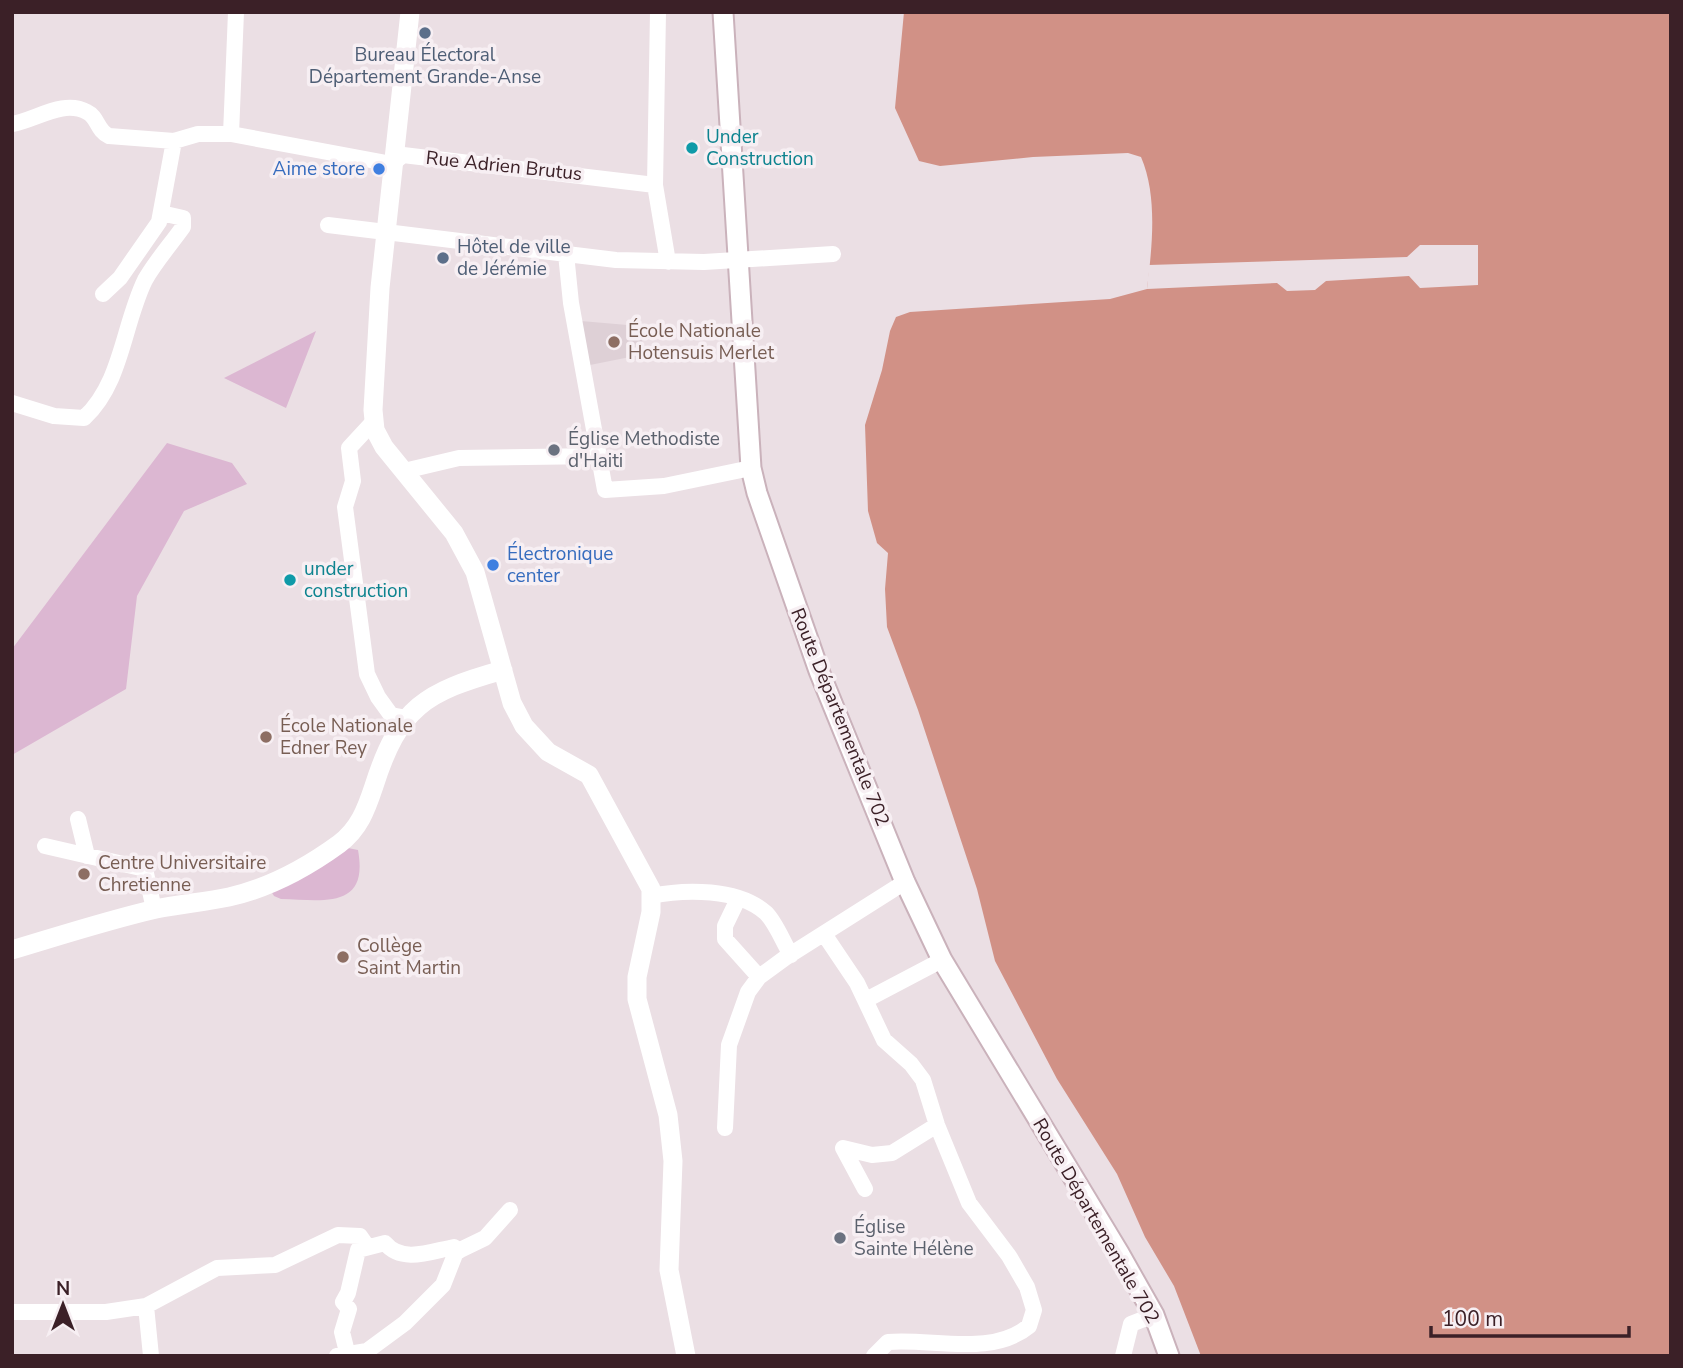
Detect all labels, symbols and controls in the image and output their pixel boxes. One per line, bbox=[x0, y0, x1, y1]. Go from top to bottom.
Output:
marker: Bureau Électoral Département Grande-Anse bbox=[417, 25, 433, 41]
place label: Bureau Électoral Département Grande-Anse bbox=[309, 42, 541, 90]
place label: Under Construction bbox=[706, 124, 814, 172]
marker: Under Construction bbox=[684, 140, 700, 156]
street label: Rue Adrien Brutus bbox=[425, 145, 583, 187]
place label: Aime store bbox=[273, 156, 365, 182]
marker: Aime store bbox=[371, 161, 387, 177]
place label: Hôtel de ville de Jérémie bbox=[457, 234, 571, 282]
marker: Hôtel de ville de Jérémie bbox=[435, 250, 451, 266]
place label: École Nationale Hotensuis Merlet bbox=[628, 318, 774, 366]
marker: École Nationale Hotensuis Merlet bbox=[606, 334, 622, 350]
place label: Église Methodiste d'Haiti bbox=[568, 426, 720, 474]
marker: Église Methodiste d'Haiti bbox=[546, 442, 562, 458]
place label: Électronique center bbox=[507, 541, 613, 589]
place label: under construction bbox=[304, 556, 408, 604]
marker: Électronique center bbox=[485, 557, 501, 573]
marker: under construction bbox=[282, 572, 298, 588]
street label: Route Départementale 702 bbox=[784, 604, 896, 830]
place label: École Nationale Edner Rey bbox=[280, 713, 413, 761]
marker: École Nationale Edner Rey bbox=[258, 729, 274, 745]
place label: Centre Universitaire Chretienne bbox=[98, 850, 266, 898]
marker: Centre Universitaire Chretienne bbox=[76, 866, 92, 882]
place label: Collège Saint Martin bbox=[357, 933, 461, 981]
marker: Collège Saint Martin bbox=[335, 949, 351, 965]
street label: Route Départementale 702 bbox=[1026, 1114, 1166, 1328]
place label: Église Sainte Hélène bbox=[854, 1214, 974, 1262]
marker: Église Sainte Hélène bbox=[832, 1230, 848, 1246]
north arrow bbox=[28, 1270, 98, 1340]
text: N bbox=[56, 1276, 70, 1302]
scale bar bbox=[1431, 1294, 1629, 1338]
text: 100 m bbox=[1442, 1305, 1503, 1333]

